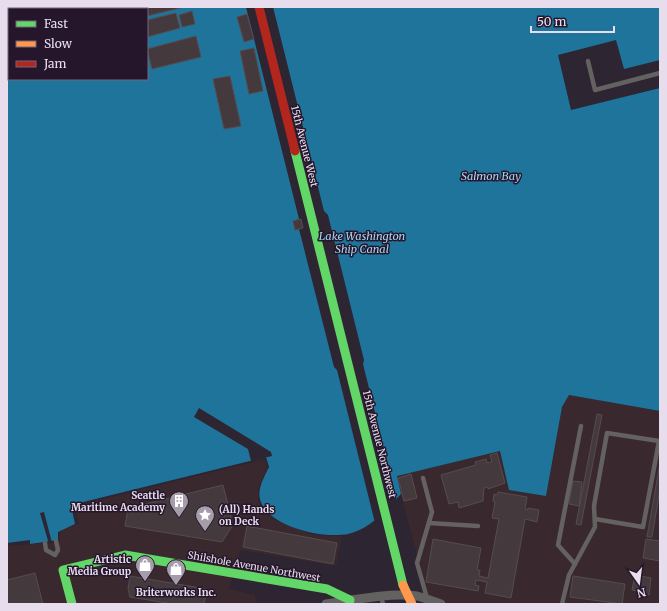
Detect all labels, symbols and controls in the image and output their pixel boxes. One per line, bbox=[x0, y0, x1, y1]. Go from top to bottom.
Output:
legend bbox=[8, 8, 148, 80]
scale bar bbox=[531, 8, 614, 34]
text: 50 m bbox=[537, 14, 566, 29]
text: Fast bbox=[44, 16, 68, 31]
text: Slow bbox=[44, 36, 73, 51]
text: Jam bbox=[43, 56, 67, 71]
street label: 15th Avenue West bbox=[288, 104, 321, 188]
water label: Salmon Bay bbox=[461, 169, 521, 183]
water label: Lake Washington Ship Canal bbox=[319, 229, 406, 256]
street label: 15th Avenue Northwest bbox=[360, 389, 399, 500]
place label: Seattle Maritime Academy bbox=[71, 489, 166, 514]
building icon: Seattle Maritime Academy bbox=[168, 490, 190, 518]
place label: (All) Hands on Deck bbox=[219, 503, 274, 528]
place icon: (All) Hands on Deck bbox=[194, 504, 216, 532]
street label: Shilshole Avenue Northwest bbox=[186, 548, 322, 585]
place label: Artistic Media Group bbox=[68, 553, 132, 578]
shop icon: Artistic Media Group bbox=[134, 554, 156, 582]
shop icon: Briterworks Inc. bbox=[165, 558, 187, 586]
north arrow bbox=[619, 563, 659, 603]
text: N bbox=[635, 585, 647, 601]
place label: Briterworks Inc. bbox=[136, 586, 216, 599]

